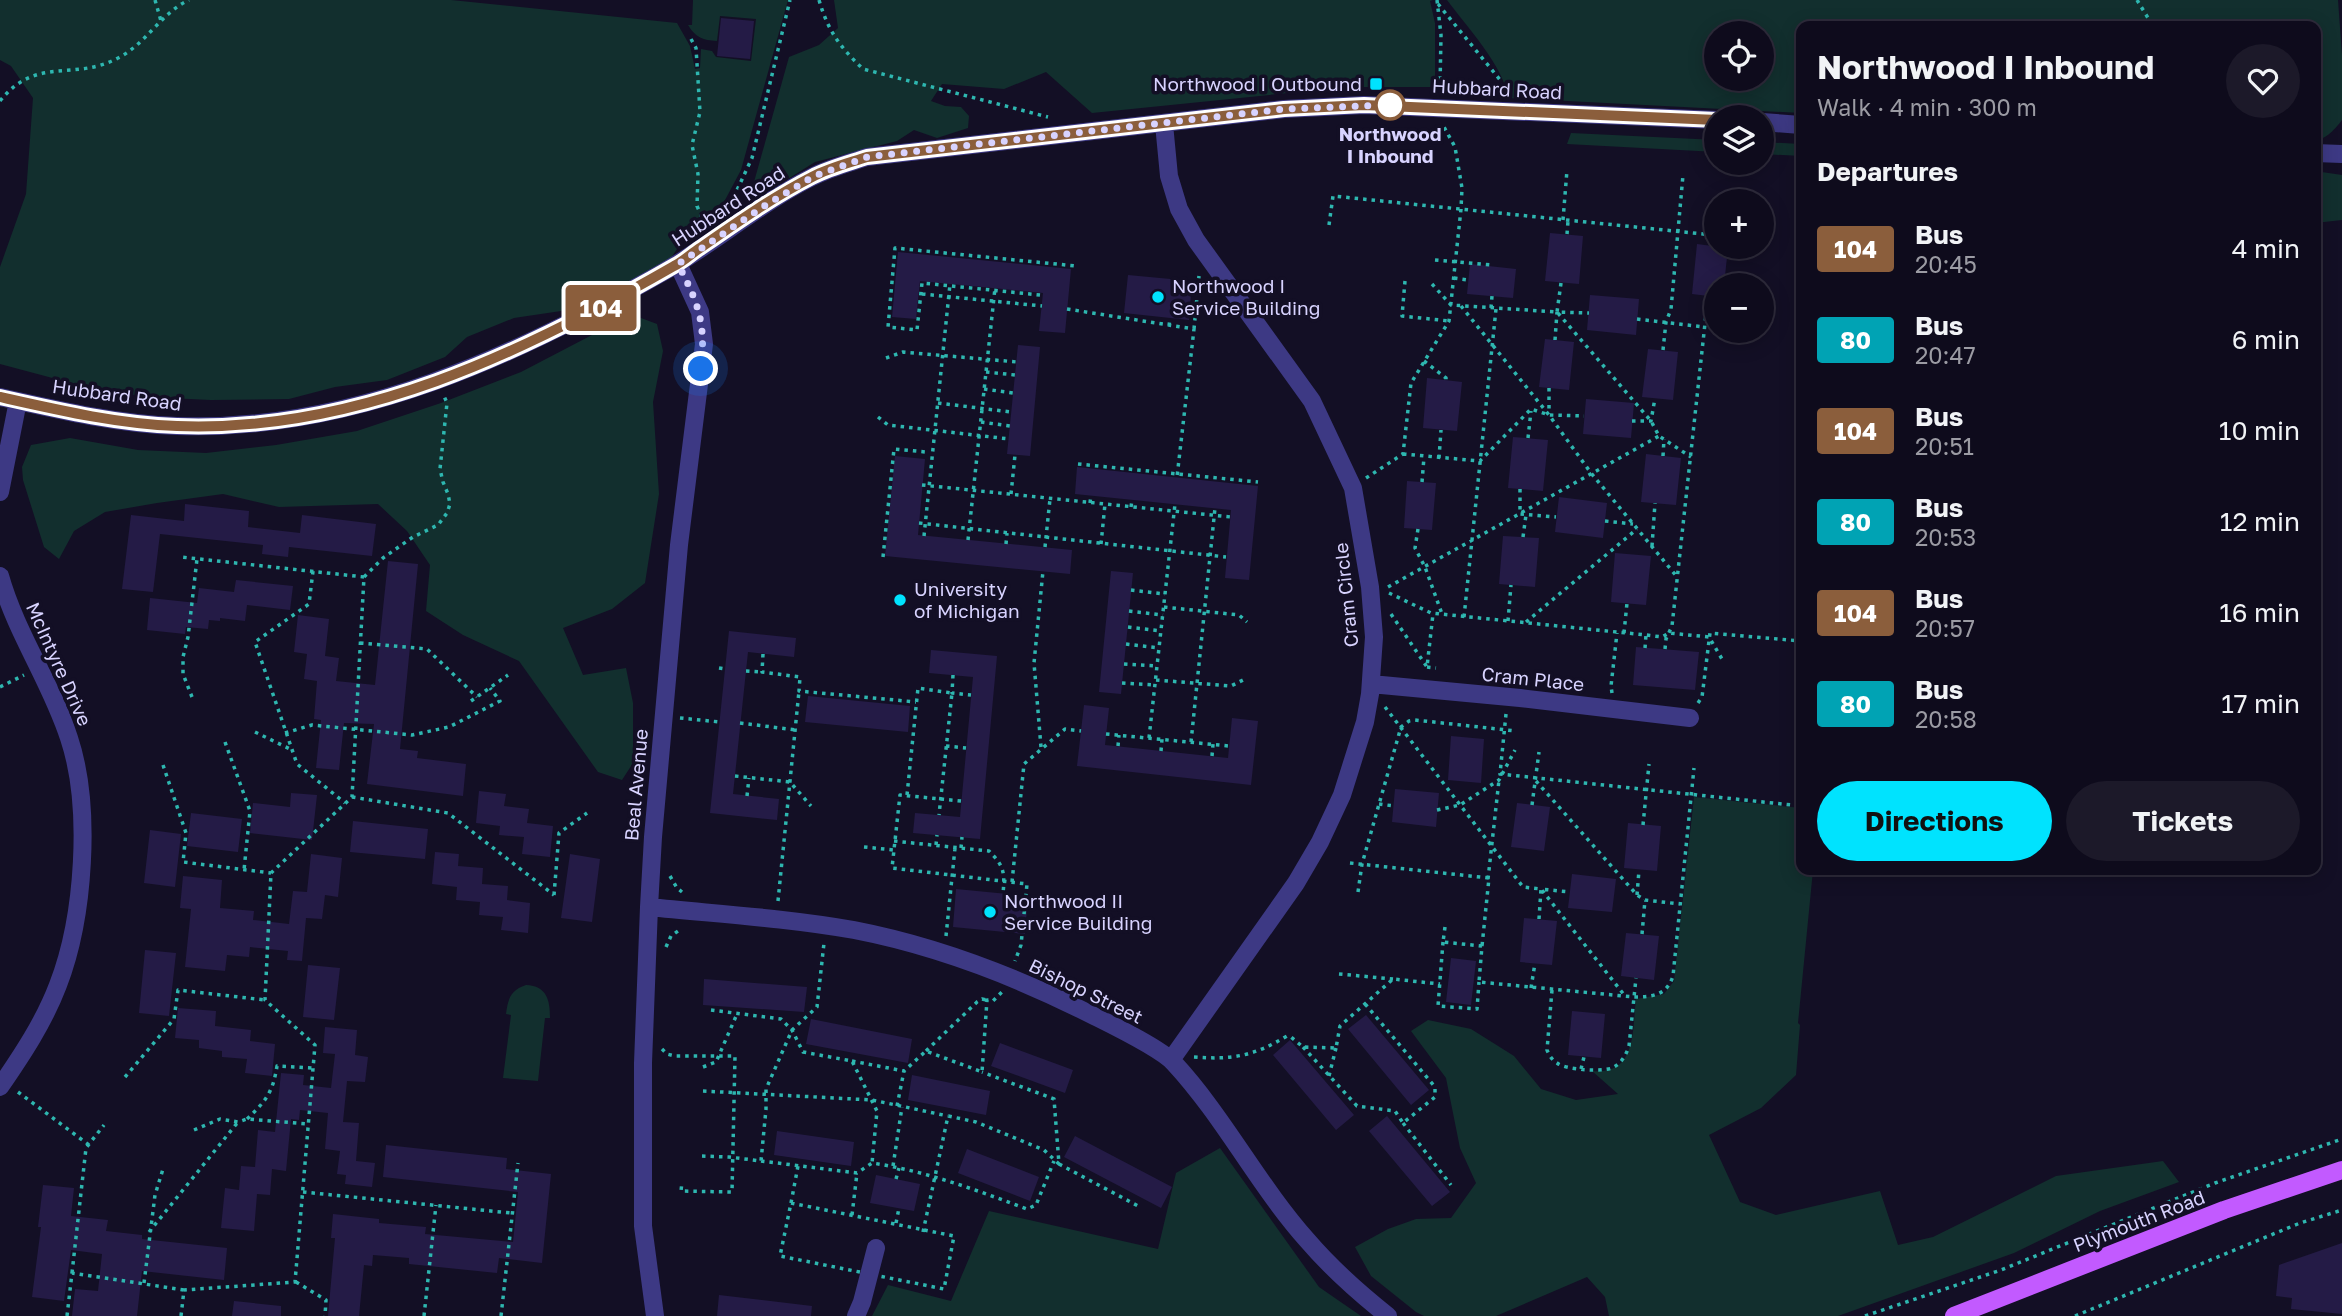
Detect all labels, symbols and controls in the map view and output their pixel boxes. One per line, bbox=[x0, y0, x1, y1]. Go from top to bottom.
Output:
map controls bbox=[1704, 21, 1774, 343]
button: locate bbox=[1704, 21, 1774, 91]
button: heart bbox=[2226, 44, 2300, 118]
text: Northwood I Inbound bbox=[1817, 47, 2154, 86]
place label: Northwood I Outbound bbox=[1153, 72, 1362, 95]
street label: Hubbard Road bbox=[1431, 74, 1563, 103]
marker: Northwood I Outbound bbox=[1368, 76, 1384, 92]
marker: Northwood I Inbound bbox=[1375, 90, 1405, 120]
text: Walk · 4 min · 300 m bbox=[1817, 93, 2037, 121]
button: layers bbox=[1704, 105, 1774, 175]
place label: Northwood I Inbound bbox=[1339, 122, 1441, 167]
text: Departures bbox=[1817, 156, 1958, 187]
street label: Hubbard Road bbox=[667, 160, 789, 251]
button: + bbox=[1704, 189, 1774, 259]
text: Bus bbox=[1915, 219, 1963, 250]
text: 4 min bbox=[2232, 233, 2300, 264]
text: 104 bbox=[1834, 234, 1877, 263]
text: 20:45 bbox=[1915, 250, 1977, 278]
button: − bbox=[1704, 273, 1774, 343]
place label: Northwood I Service Building bbox=[1172, 274, 1320, 319]
line badge: 104 bbox=[561, 285, 641, 331]
marker: Northwood I Service Building bbox=[1150, 289, 1166, 305]
text: 104 bbox=[580, 293, 622, 322]
text: Bus bbox=[1915, 310, 1963, 341]
text: 6 min bbox=[2232, 324, 2300, 355]
text: 80 bbox=[1840, 325, 1871, 354]
text: 20:47 bbox=[1915, 341, 1976, 369]
your location bbox=[683, 351, 718, 386]
street label: Hubbard Road bbox=[51, 374, 183, 415]
text: Bus bbox=[1915, 401, 1963, 432]
text: 10 min bbox=[2219, 415, 2300, 446]
text: 104 bbox=[1834, 416, 1877, 445]
text: 20:51 bbox=[1915, 432, 1974, 460]
text: Bus bbox=[1915, 492, 1963, 523]
text: 12 min bbox=[2220, 506, 2300, 537]
text: 80 bbox=[1840, 507, 1871, 536]
text: 20:53 bbox=[1915, 523, 1976, 551]
street label: Cram Circle bbox=[1329, 542, 1362, 648]
place label: University of Michigan bbox=[914, 577, 1020, 622]
text: Bus bbox=[1915, 583, 1963, 614]
marker: University of Michigan bbox=[892, 592, 908, 608]
text: 16 min bbox=[2219, 597, 2300, 628]
street label: McIntyre Drive bbox=[22, 598, 97, 729]
text: 104 bbox=[1834, 598, 1877, 627]
text: 20:57 bbox=[1915, 614, 1975, 642]
street label: Cram Place bbox=[1481, 662, 1586, 695]
text: Bus bbox=[1915, 674, 1963, 705]
text: 17 min bbox=[2221, 688, 2300, 719]
text: 80 bbox=[1840, 689, 1871, 718]
text: 20:58 bbox=[1915, 705, 1977, 733]
street label: Beal Avenue bbox=[619, 728, 652, 842]
button: Directions bbox=[1817, 781, 2052, 861]
button: Tickets bbox=[2066, 781, 2300, 861]
place label: Northwood II Service Building bbox=[1004, 889, 1152, 934]
marker: Northwood II Service Building bbox=[982, 904, 998, 920]
street label: Bishop Street bbox=[1026, 953, 1147, 1028]
street label: Plymouth Road bbox=[2070, 1185, 2208, 1256]

